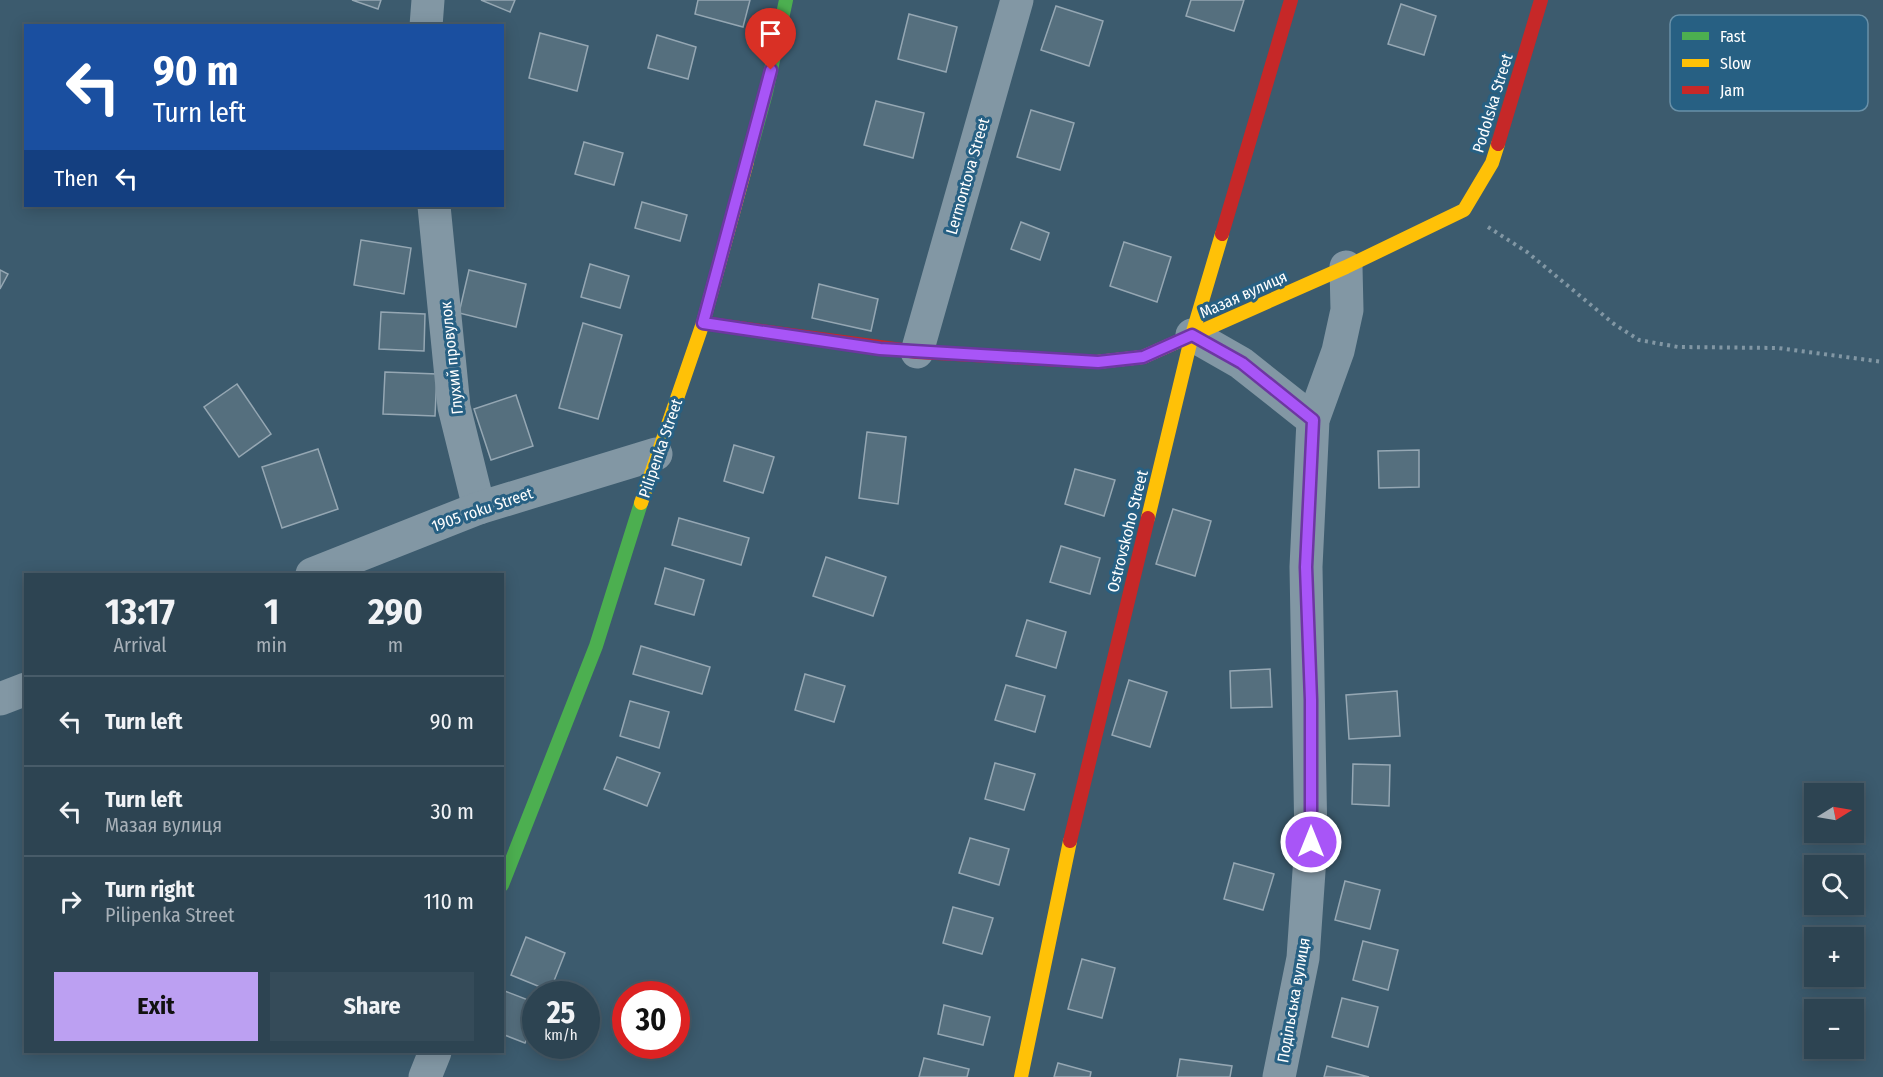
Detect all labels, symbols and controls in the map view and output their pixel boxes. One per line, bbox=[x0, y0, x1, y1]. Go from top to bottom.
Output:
pin bbox=[745, 8, 796, 70]
legend bbox=[1670, 15, 1868, 111]
icon: arrive bbox=[754, 17, 787, 50]
text: Fast bbox=[1720, 27, 1747, 46]
text: 90 m bbox=[153, 46, 238, 96]
icon: left bbox=[54, 48, 132, 126]
street label: Podolska Street bbox=[1468, 51, 1517, 155]
text: Slow bbox=[1720, 54, 1751, 73]
text: Jam bbox=[1720, 81, 1745, 100]
text: Turn left bbox=[153, 97, 246, 129]
street label: Lermontova Street bbox=[942, 115, 993, 237]
icon: left bbox=[110, 162, 143, 195]
text: Then bbox=[54, 165, 98, 192]
street label: Мазая вулиця bbox=[1197, 267, 1290, 322]
street label: Глухий провулок bbox=[436, 300, 467, 415]
street label: Pilipenka Street bbox=[635, 395, 687, 500]
street label: Ostrovskoho Street bbox=[1103, 467, 1152, 594]
street label: 1905 roku Street bbox=[429, 483, 536, 536]
text: 13:17 bbox=[105, 590, 175, 634]
text: 1 bbox=[264, 590, 279, 634]
text: 290 bbox=[368, 590, 423, 634]
text: Arrival bbox=[114, 633, 167, 657]
text: min bbox=[256, 633, 287, 657]
text: m bbox=[388, 633, 403, 657]
icon: left bbox=[54, 705, 87, 738]
text: Turn left bbox=[105, 708, 183, 735]
text: 90 m bbox=[430, 708, 474, 735]
north arrow bbox=[1804, 783, 1864, 843]
map controls bbox=[1804, 783, 1864, 1059]
text: Turn left bbox=[105, 786, 183, 813]
icon: left bbox=[54, 795, 87, 828]
text: 30 m bbox=[431, 798, 474, 825]
position arrow bbox=[1279, 810, 1343, 874]
text: Мазая вулиця bbox=[105, 813, 222, 837]
button: search bbox=[1804, 855, 1864, 915]
text: Turn right bbox=[105, 876, 194, 903]
icon: right bbox=[54, 885, 87, 918]
text: 110 m bbox=[424, 888, 474, 915]
text: Pilipenka Street bbox=[105, 903, 235, 927]
button: + bbox=[1804, 927, 1864, 987]
street label: Подільська вулиця bbox=[1273, 936, 1314, 1064]
button: Exit bbox=[54, 972, 258, 1041]
button: Share bbox=[270, 972, 474, 1041]
speed limit sign: 30 bbox=[612, 981, 690, 1059]
text: 25 bbox=[547, 995, 575, 1031]
button: − bbox=[1804, 999, 1864, 1059]
text: km/h bbox=[544, 1026, 578, 1044]

